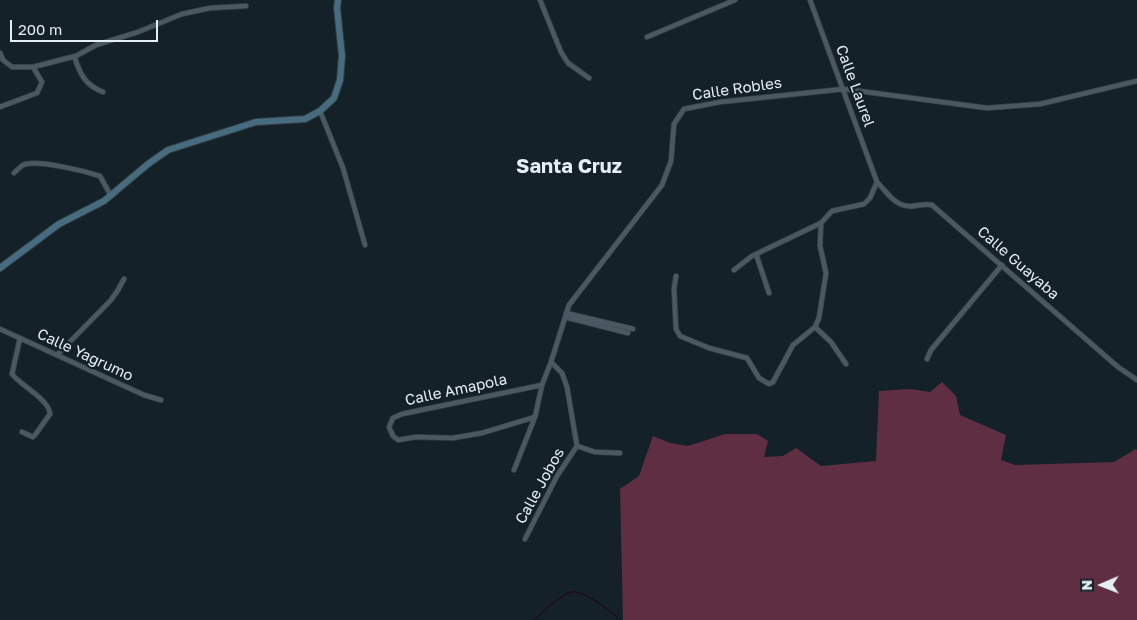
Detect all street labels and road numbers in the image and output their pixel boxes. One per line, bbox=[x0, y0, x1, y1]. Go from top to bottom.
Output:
street label: Calle Laurel bbox=[832, 43, 878, 129]
street label: Calle Robles bbox=[691, 74, 783, 104]
street label: Calle Guayaba bbox=[973, 223, 1063, 303]
street label: Calle Yagrumo bbox=[34, 325, 136, 385]
street label: Calle Amapola bbox=[403, 370, 509, 410]
street label: Calle Jobos bbox=[512, 445, 568, 527]

